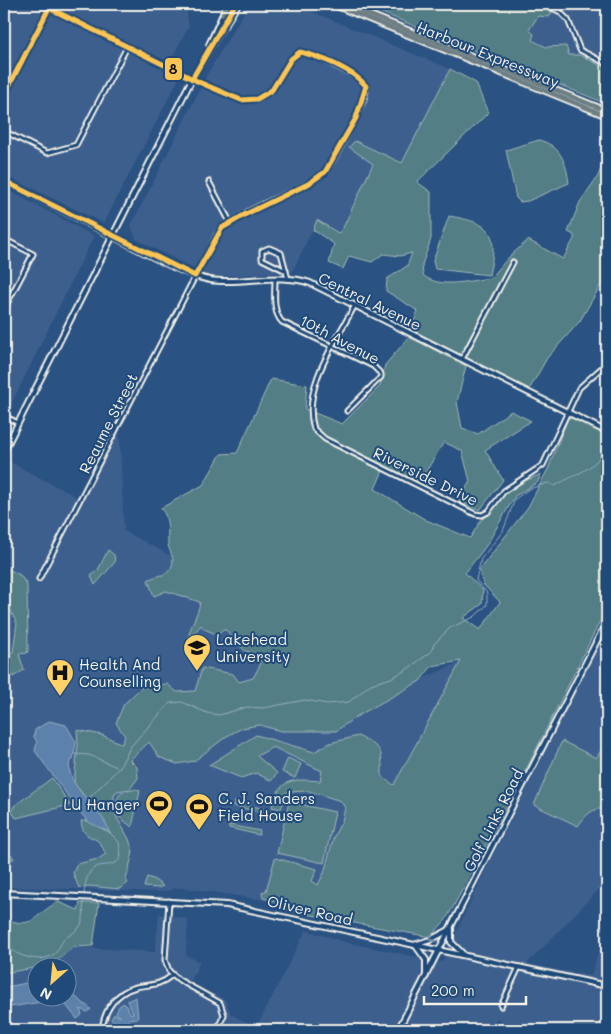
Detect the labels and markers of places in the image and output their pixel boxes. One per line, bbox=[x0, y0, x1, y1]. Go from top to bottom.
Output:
place label: Lakehead University bbox=[216, 629, 290, 666]
school or university icon: Lakehead University bbox=[182, 633, 212, 672]
place label: Health And Counselling bbox=[79, 654, 161, 691]
hospital icon: Health And Counselling bbox=[45, 658, 75, 697]
place label: C. J. Sanders Field House bbox=[218, 788, 315, 825]
sports icon: LU Hanger bbox=[144, 789, 174, 828]
sports icon: C. J. Sanders Field House bbox=[184, 792, 214, 831]
place label: LU Hanger bbox=[63, 794, 140, 814]

